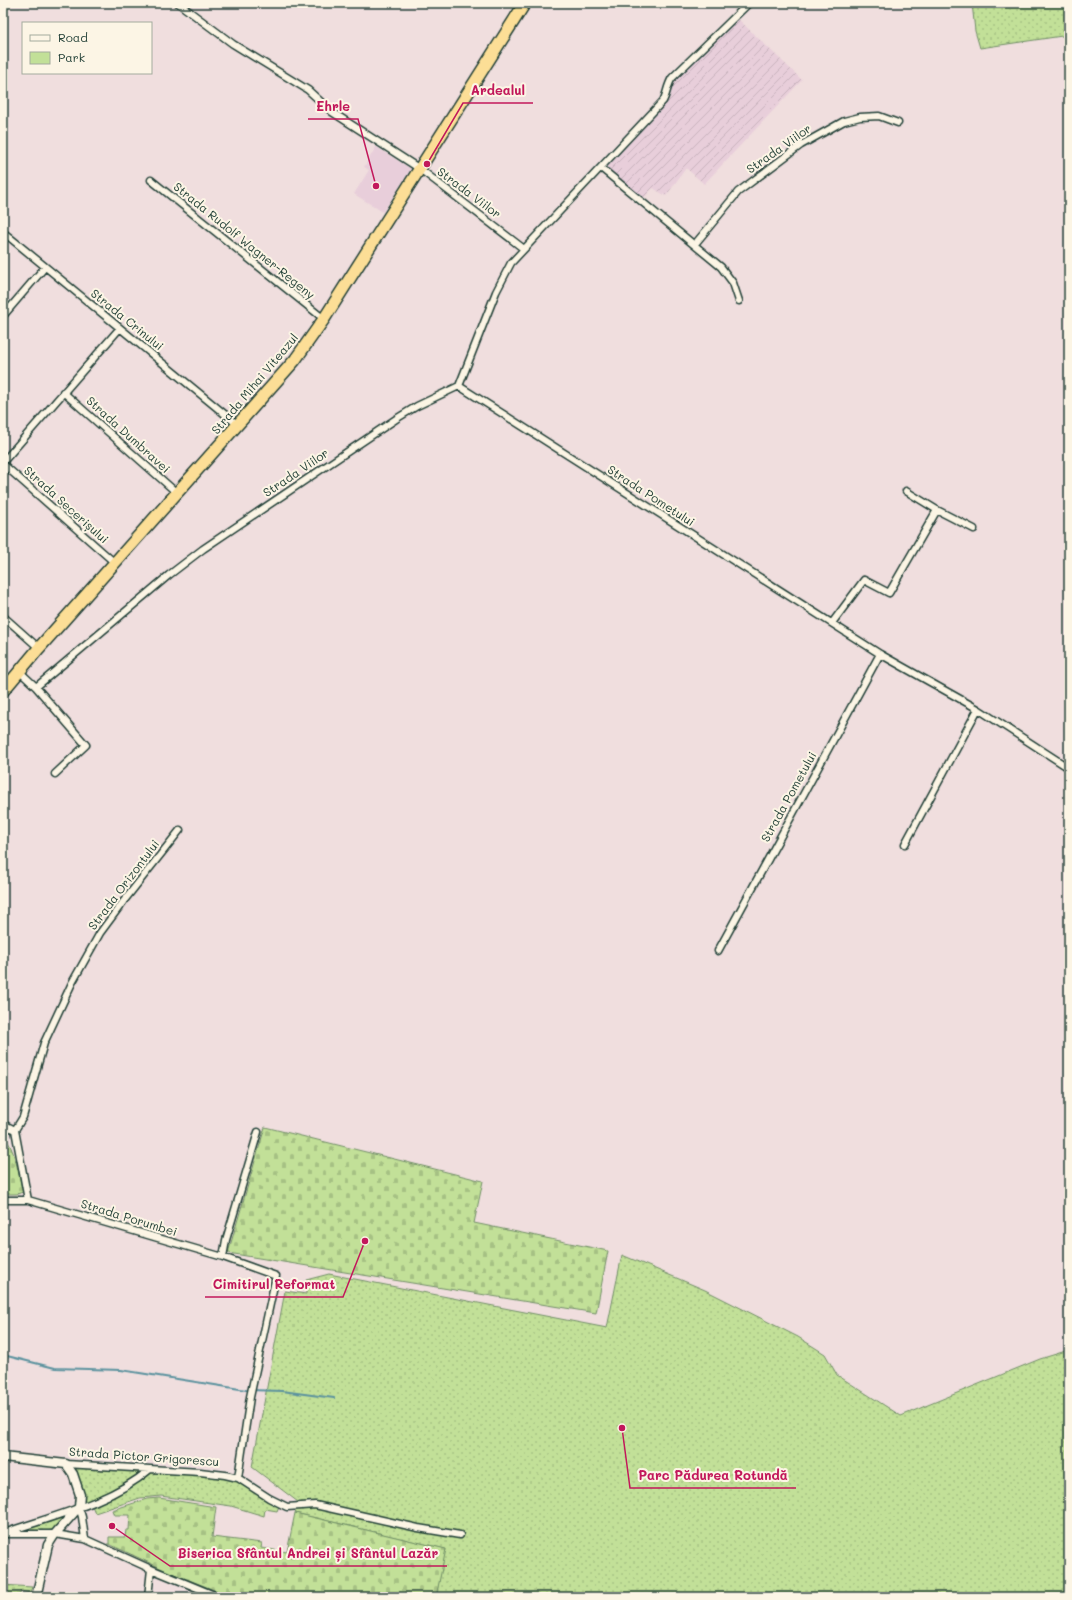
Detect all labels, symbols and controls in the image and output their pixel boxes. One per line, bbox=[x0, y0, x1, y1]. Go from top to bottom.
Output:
legend bbox=[22, 22, 152, 74]
text: Road bbox=[58, 29, 88, 45]
text: Park bbox=[58, 49, 85, 65]
callout: Ardealul bbox=[463, 78, 533, 103]
text: Ardealul bbox=[471, 81, 525, 98]
callout: Ehrle bbox=[308, 94, 358, 119]
text: Ehrle bbox=[316, 97, 350, 114]
street label: Strada Viilor bbox=[743, 120, 814, 176]
street label: Strada Viilor bbox=[435, 163, 505, 221]
street label: Strada Rudolf Wagner-Regeny bbox=[171, 178, 319, 302]
street label: Strada Crinului bbox=[88, 285, 167, 354]
street label: Strada Mihai Viteazul bbox=[207, 329, 301, 437]
street label: Strada Dumbravei bbox=[83, 392, 174, 476]
street label: Strada Viilor bbox=[260, 444, 331, 500]
street label: Strada Pometului bbox=[605, 461, 698, 529]
street label: Strada Secerișului bbox=[21, 462, 112, 546]
street label: Strada Pometului bbox=[757, 748, 820, 845]
street label: Strada Orizontului bbox=[84, 836, 162, 933]
street label: Strada Porumbei bbox=[79, 1195, 179, 1239]
callout: Cimitirul Reformat bbox=[205, 1272, 343, 1297]
text: Cimitirul Reformat bbox=[213, 1275, 335, 1292]
street label: Strada Pictor Grigorescu bbox=[69, 1443, 220, 1469]
callout: Parc Pădurea Rotundă bbox=[630, 1463, 796, 1488]
text: Parc Pădurea Rotundă bbox=[638, 1466, 788, 1483]
callout: Biserica Sfântul Andrei și Sfântul Lazăr bbox=[170, 1541, 447, 1566]
text: Biserica Sfântul Andrei și Sfântul Lazăr bbox=[178, 1544, 439, 1562]

